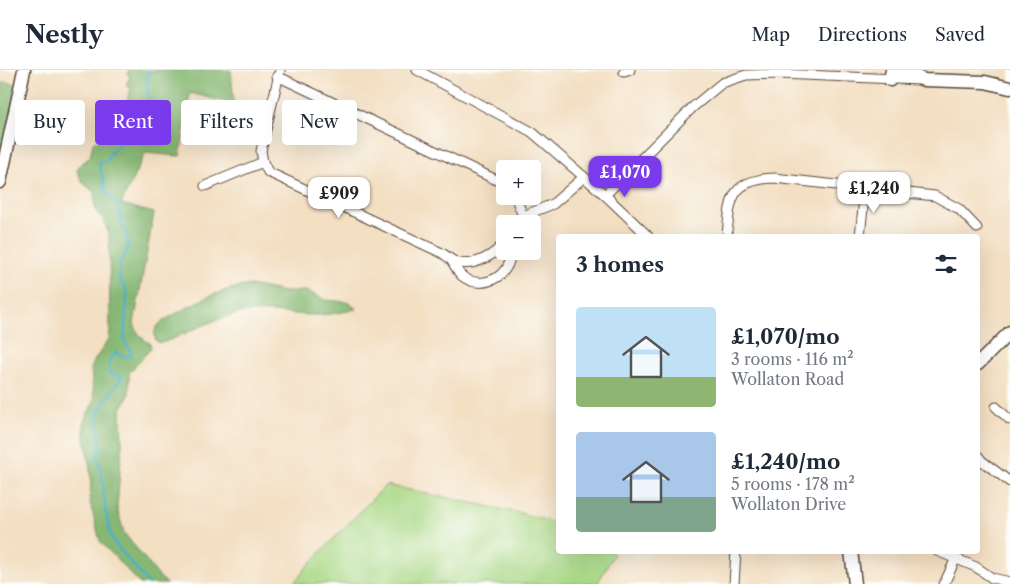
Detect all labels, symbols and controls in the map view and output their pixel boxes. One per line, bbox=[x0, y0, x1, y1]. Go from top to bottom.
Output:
text: Nestly bbox=[25, 20, 103, 49]
text: Map bbox=[751, 24, 790, 46]
text: Directions bbox=[818, 24, 907, 46]
text: Saved bbox=[935, 24, 985, 46]
chip: Buy bbox=[15, 100, 85, 145]
chip: Rent bbox=[95, 100, 171, 145]
chip: Filters bbox=[181, 100, 272, 145]
chip: New bbox=[282, 100, 357, 145]
pin: £1,070 bbox=[584, 156, 666, 198]
map controls bbox=[496, 160, 541, 260]
button: + bbox=[496, 160, 541, 205]
text: £1,070 bbox=[600, 162, 650, 182]
pin: £1,240 bbox=[833, 172, 915, 214]
pin: £909 bbox=[309, 176, 369, 219]
text: £1,240 bbox=[848, 178, 900, 198]
text: £909 bbox=[319, 183, 359, 203]
button: − bbox=[496, 215, 541, 260]
icon: filters bbox=[932, 250, 960, 278]
text: 3 homes bbox=[576, 252, 664, 277]
text: £1,070/mo bbox=[731, 324, 840, 349]
icon: home bbox=[616, 327, 676, 387]
text: 3 rooms · 116 m² bbox=[731, 349, 854, 369]
text: Wollaton Road bbox=[731, 369, 844, 389]
text: £1,240/mo bbox=[731, 449, 840, 474]
icon: home bbox=[616, 452, 676, 512]
text: 5 rooms · 178 m² bbox=[731, 474, 855, 494]
text: Wollaton Drive bbox=[731, 494, 846, 514]

